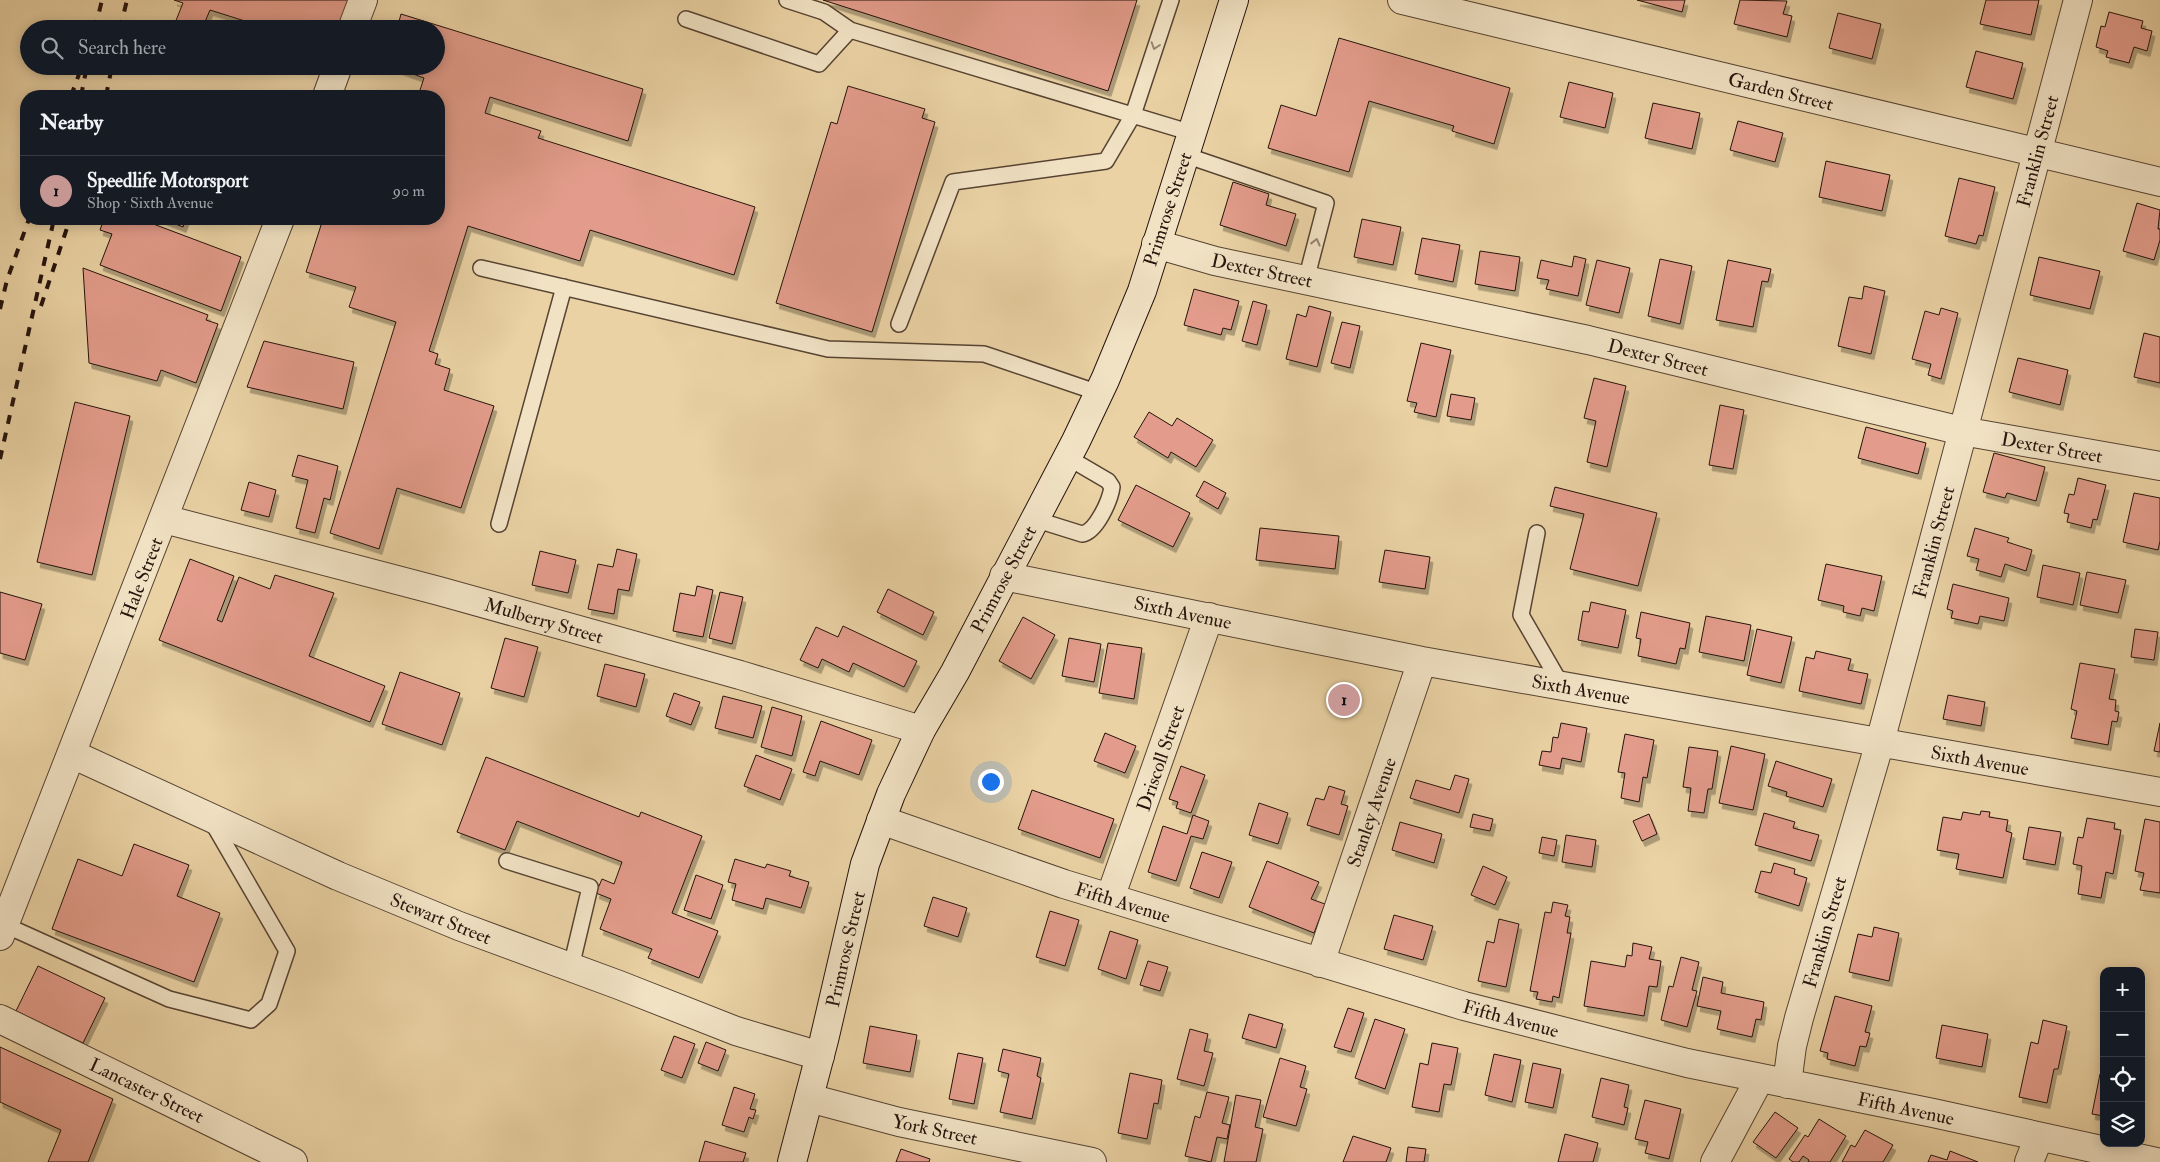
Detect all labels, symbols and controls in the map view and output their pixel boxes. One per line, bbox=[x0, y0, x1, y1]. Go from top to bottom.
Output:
search box bbox=[20, 20, 445, 75]
icon: search bbox=[38, 34, 66, 62]
text: Search here bbox=[78, 36, 166, 60]
one-way arrow bbox=[1151, 42, 1161, 50]
street label: Garden Street bbox=[1726, 67, 1836, 117]
street label: Franklin Street bbox=[2012, 93, 2064, 210]
text: Nearby bbox=[40, 109, 103, 136]
street label: Primrose Street bbox=[1138, 149, 1198, 269]
text: Speedlife Motorsport bbox=[87, 169, 248, 193]
text: 1 bbox=[53, 181, 59, 201]
text: 90 m bbox=[393, 181, 425, 201]
text: Shop · Sixth Avenue bbox=[87, 193, 213, 213]
one-way arrow bbox=[1310, 237, 1321, 246]
street label: Dexter Street bbox=[1209, 249, 1315, 293]
street label: Dexter Street bbox=[1605, 334, 1711, 382]
street label: Dexter Street bbox=[1999, 427, 2105, 469]
street label: Franklin Street bbox=[1908, 484, 1960, 601]
street label: Primrose Street bbox=[966, 522, 1042, 637]
street label: Hale Street bbox=[115, 534, 169, 623]
street label: Sixth Avenue bbox=[1132, 591, 1234, 635]
street label: Mulberry Street bbox=[482, 593, 606, 649]
street label: Sixth Avenue bbox=[1530, 670, 1632, 710]
pin: 1 bbox=[1328, 681, 1360, 719]
street label: Driscoll Street bbox=[1132, 702, 1190, 814]
street label: Sixth Avenue bbox=[1929, 741, 2031, 781]
street label: Stanley Avenue bbox=[1342, 754, 1402, 870]
your location bbox=[978, 769, 1004, 795]
street label: Franklin Street bbox=[1798, 874, 1852, 991]
street label: Fifth Avenue bbox=[1072, 877, 1173, 929]
street label: Stewart Street bbox=[386, 888, 495, 950]
street label: Primrose Street bbox=[821, 889, 871, 1010]
map controls bbox=[2100, 967, 2145, 1147]
button: + bbox=[2100, 967, 2145, 1012]
street label: Fifth Avenue bbox=[1460, 995, 1561, 1043]
button: − bbox=[2100, 1012, 2145, 1057]
street label: Lancaster Street bbox=[85, 1053, 208, 1129]
button: locate bbox=[2100, 1057, 2145, 1102]
street label: Fifth Avenue bbox=[1855, 1087, 1956, 1131]
button: layers bbox=[2100, 1102, 2145, 1147]
street label: York Street bbox=[890, 1109, 979, 1151]

